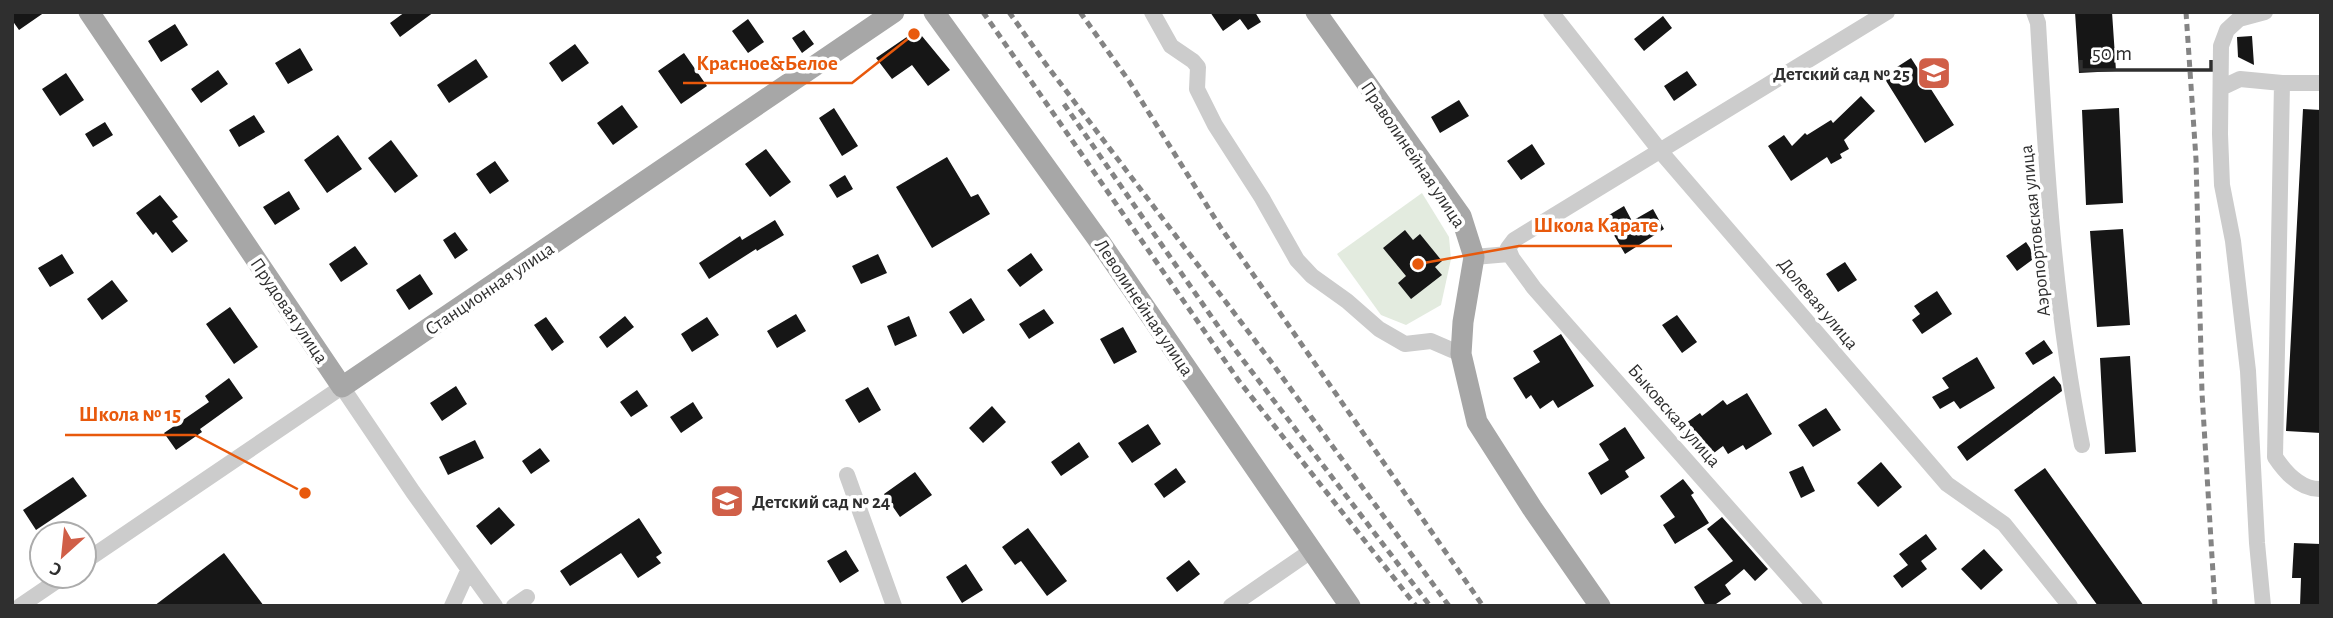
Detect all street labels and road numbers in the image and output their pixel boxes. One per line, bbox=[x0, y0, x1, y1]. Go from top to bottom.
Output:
street label: Праволинейная улица bbox=[1357, 78, 1469, 232]
street label: Аэропортовская улица bbox=[2017, 144, 2054, 318]
street label: Леволинейная улица bbox=[1091, 236, 1197, 380]
street label: Станционная улица bbox=[422, 239, 558, 339]
street label: Долевая улица bbox=[1774, 254, 1862, 354]
street label: Прудовая улица bbox=[247, 255, 331, 367]
street label: Быковская улица bbox=[1624, 361, 1724, 472]

